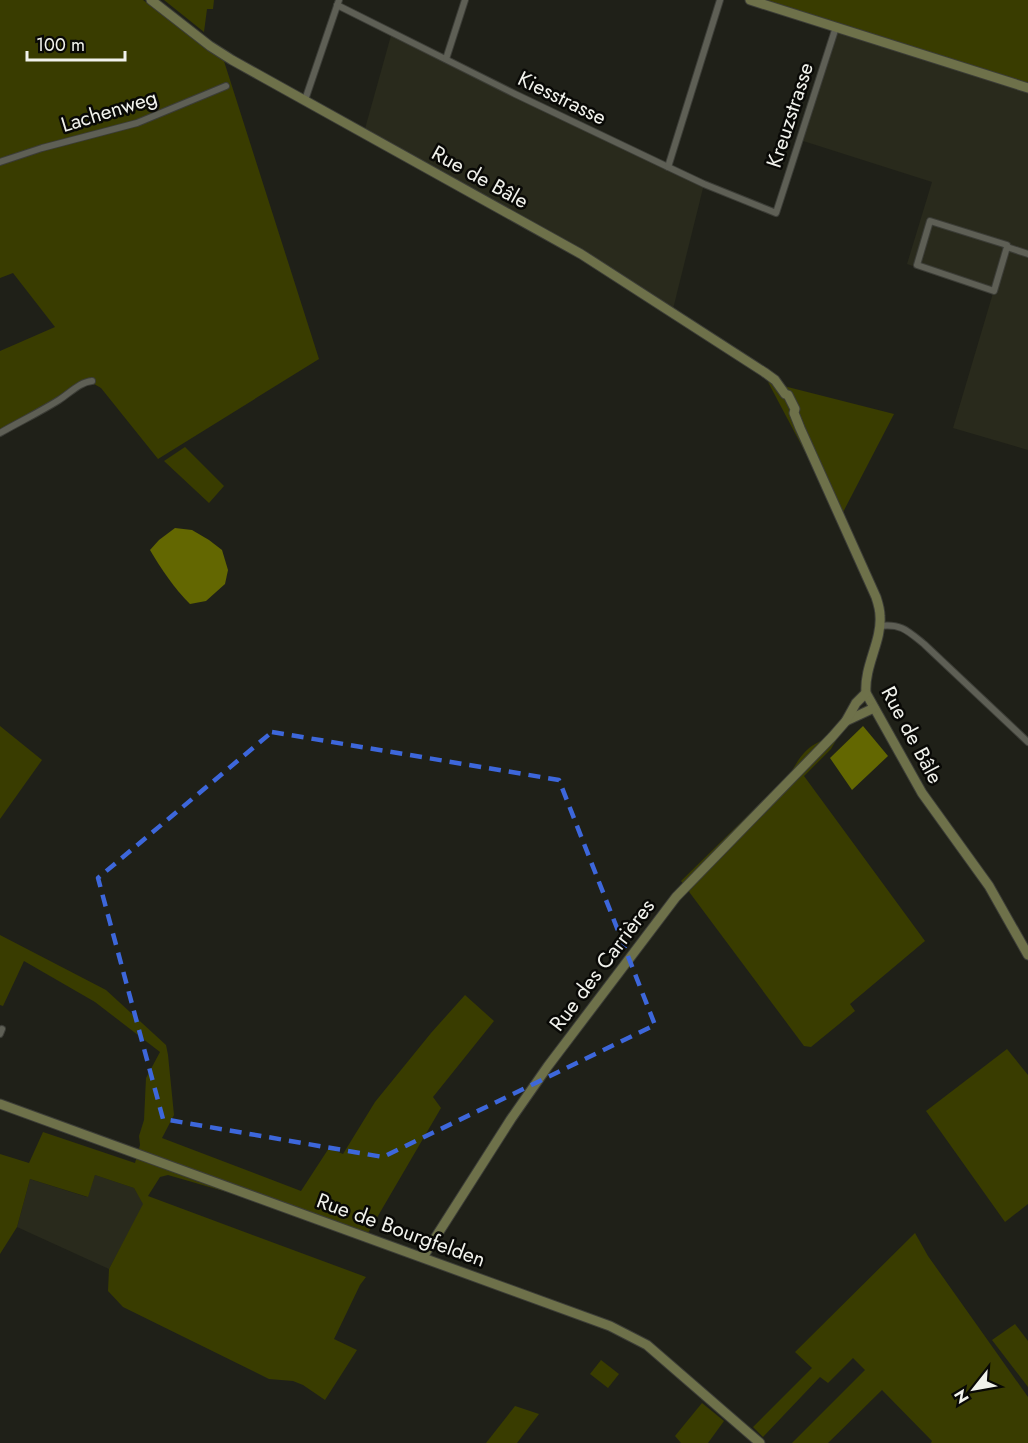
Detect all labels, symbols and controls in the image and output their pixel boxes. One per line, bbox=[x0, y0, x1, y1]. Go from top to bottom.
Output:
scale bar bbox=[27, 24, 124, 62]
text: 100 m bbox=[36, 32, 85, 58]
street label: Kreuzstrasse bbox=[759, 58, 821, 171]
street label: Kiesstrasse bbox=[513, 64, 611, 132]
street label: Lachenweg bbox=[57, 82, 161, 140]
street label: Rue de Bâle bbox=[426, 138, 534, 216]
street label: Rue de Bâle bbox=[874, 681, 950, 789]
street label: Rue des Carrières bbox=[542, 893, 662, 1037]
street label: Rue de Bourgfelden bbox=[312, 1186, 490, 1274]
north arrow bbox=[944, 1359, 1004, 1419]
text: N bbox=[948, 1385, 975, 1408]

